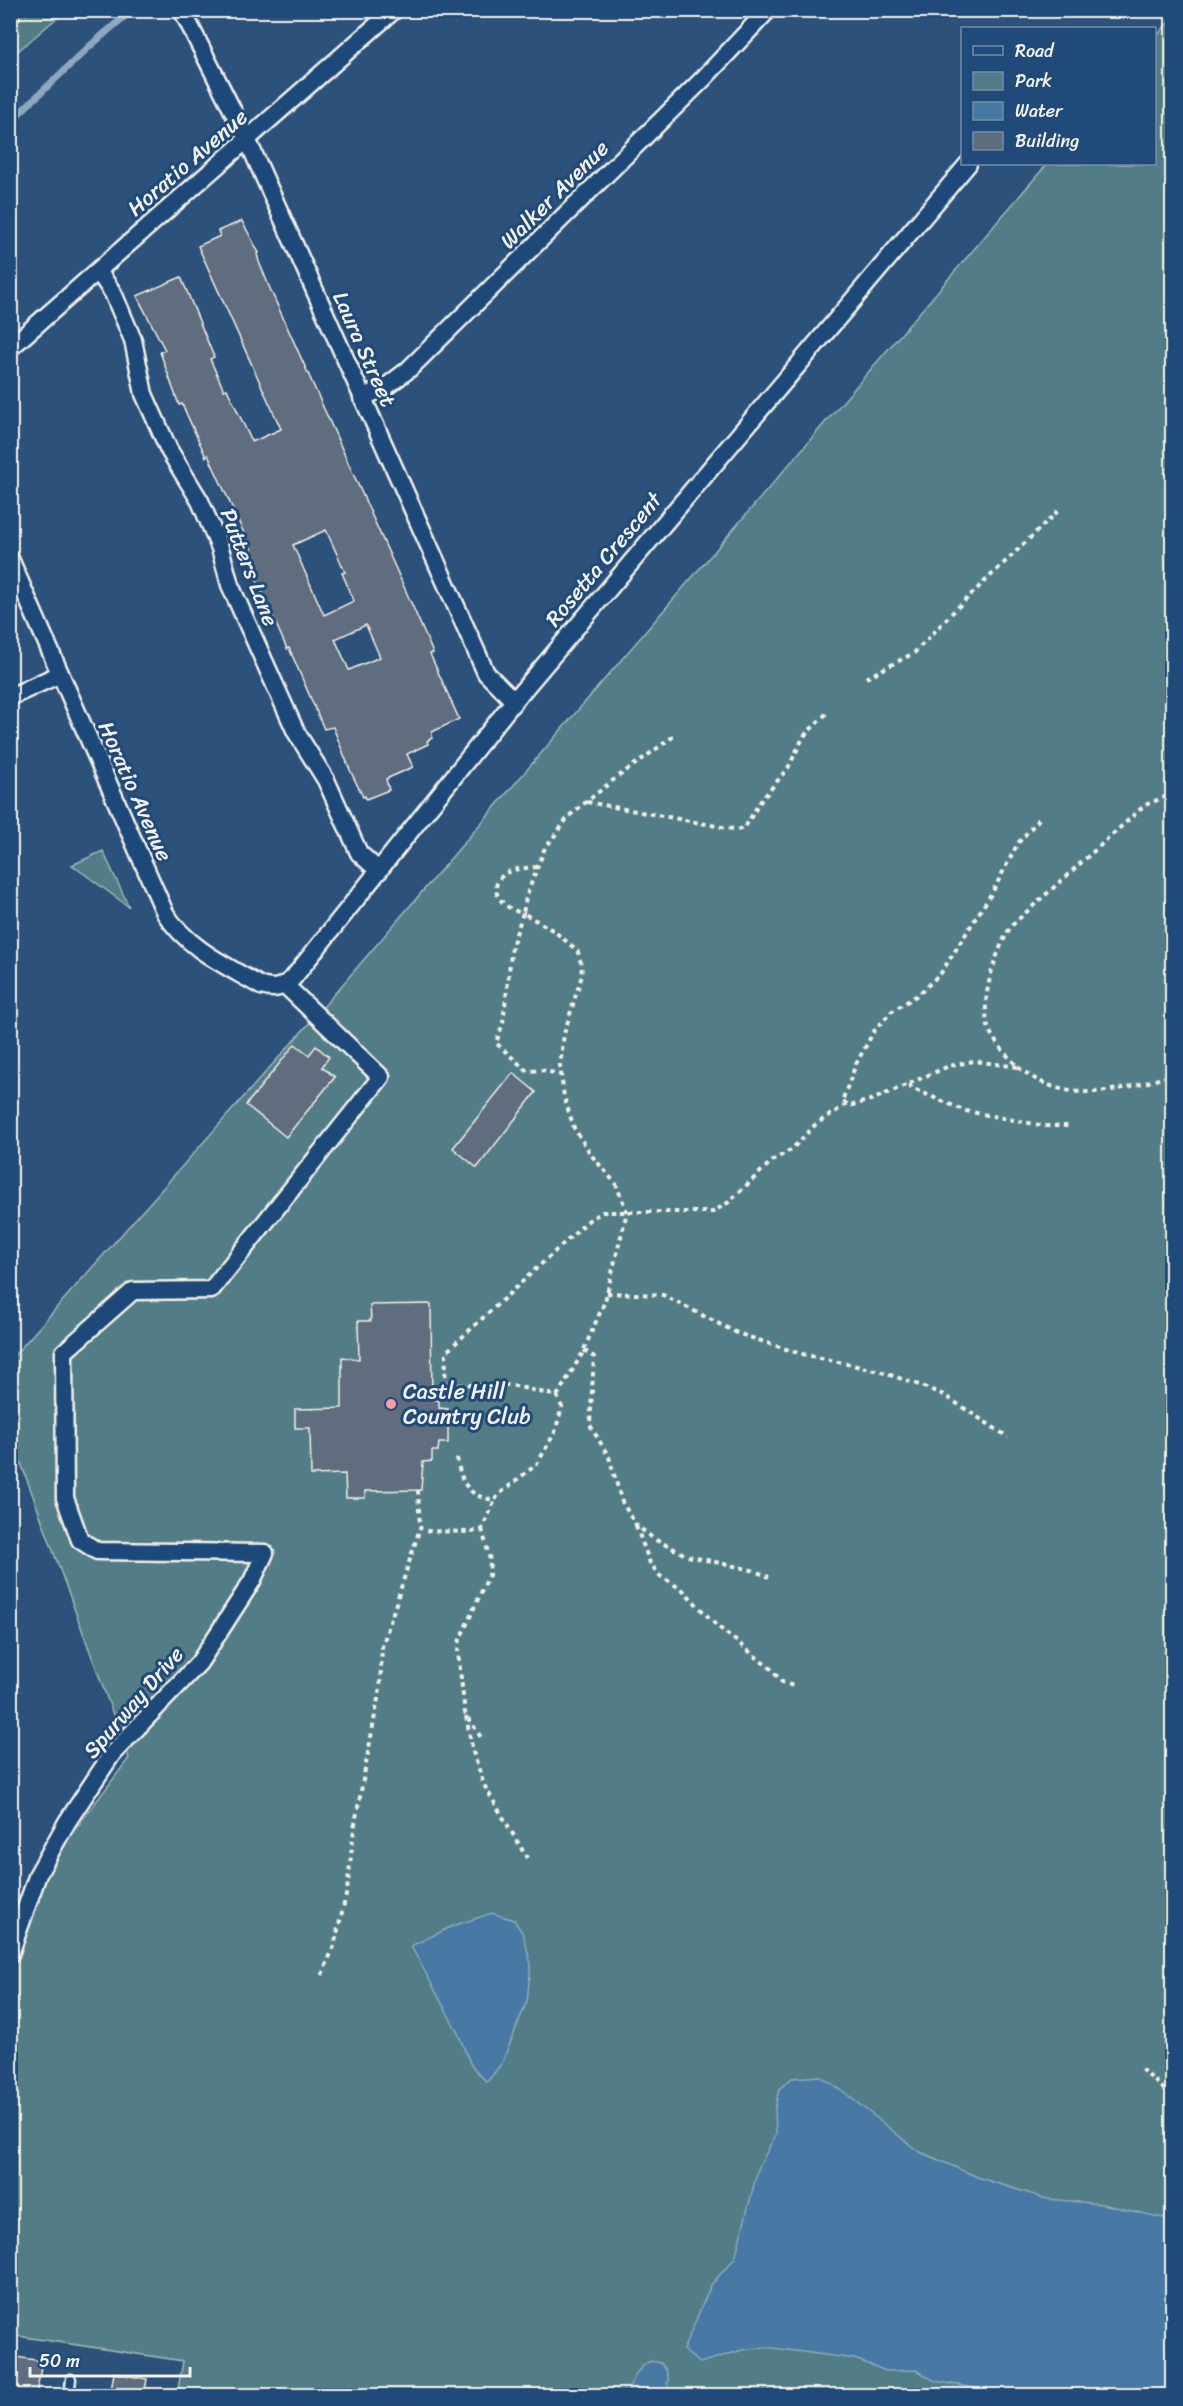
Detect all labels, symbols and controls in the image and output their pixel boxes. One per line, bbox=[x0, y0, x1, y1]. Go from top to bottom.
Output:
legend bbox=[961, 27, 1156, 165]
text: Road bbox=[1015, 35, 1055, 67]
text: Park bbox=[1015, 65, 1052, 97]
text: Water bbox=[1015, 95, 1064, 127]
street label: Horatio Avenue bbox=[118, 98, 257, 226]
text: Building bbox=[1015, 125, 1079, 157]
street label: Walker Avenue bbox=[490, 130, 618, 258]
street label: Laura Street bbox=[322, 285, 408, 414]
street label: Rosetta Crescent bbox=[535, 482, 673, 636]
street label: Putters Lane bbox=[209, 502, 290, 632]
street label: Horatio Avenue bbox=[87, 715, 184, 868]
place label: Castle Hill Country Club bbox=[403, 1372, 531, 1436]
marker: Castle Hill Country Club bbox=[384, 1397, 398, 1411]
street label: Spurway Drive bbox=[73, 1637, 194, 1768]
scale bar bbox=[30, 2340, 190, 2378]
text: 50 m bbox=[39, 2345, 80, 2377]

